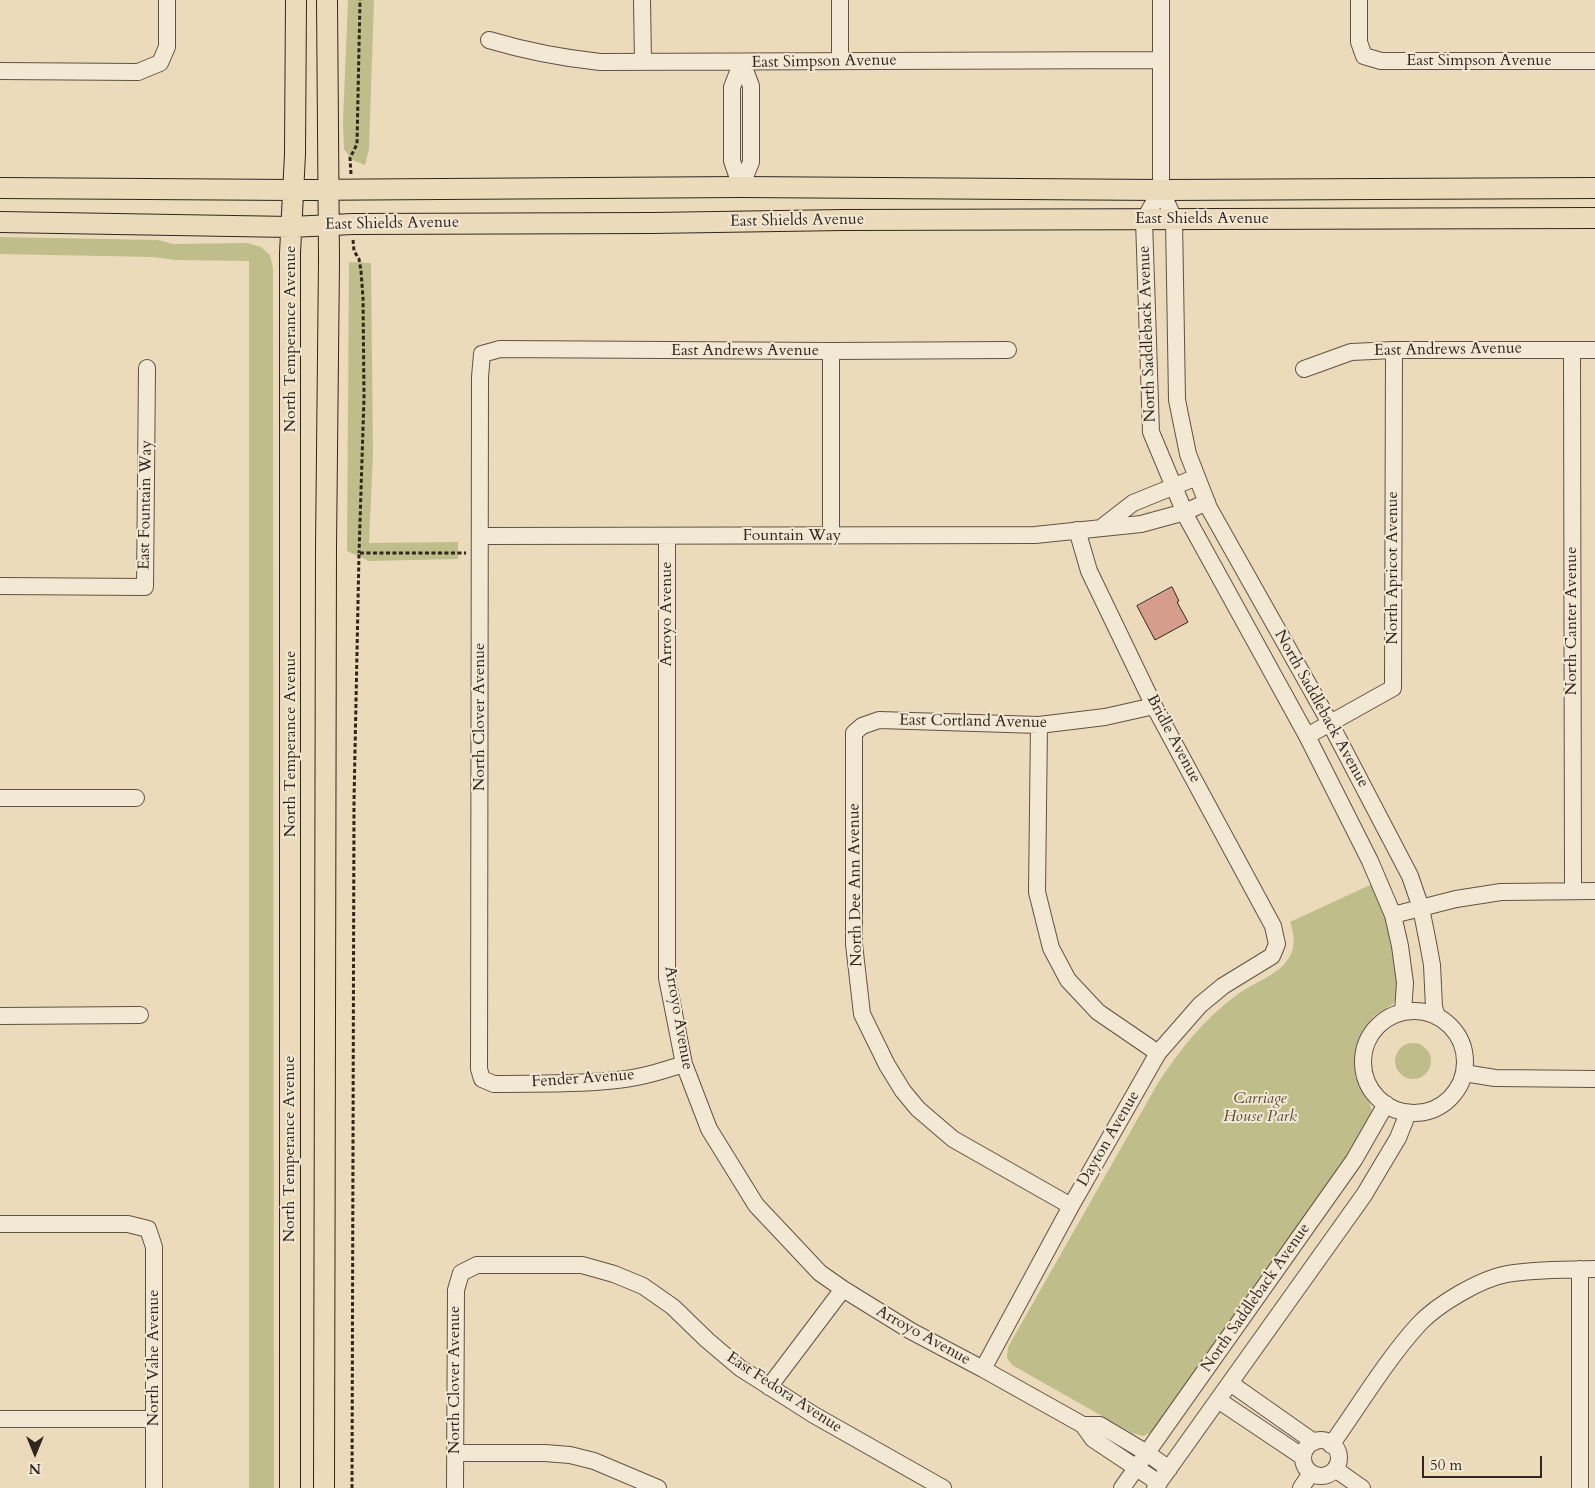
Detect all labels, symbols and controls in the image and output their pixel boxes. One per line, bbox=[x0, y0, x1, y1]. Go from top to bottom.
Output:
street label: East Simpson Avenue bbox=[751, 51, 897, 73]
street label: East Simpson Avenue bbox=[1406, 51, 1552, 71]
street label: East Shields Avenue bbox=[1135, 209, 1269, 229]
street label: East Shields Avenue bbox=[730, 210, 864, 232]
street label: East Shields Avenue bbox=[325, 213, 459, 235]
street label: North Temperance Avenue bbox=[281, 245, 301, 433]
street label: North Saddleback Avenue bbox=[1135, 245, 1161, 423]
street label: East Andrews Avenue bbox=[1374, 339, 1522, 361]
street label: East Andrews Avenue bbox=[671, 341, 819, 361]
street label: East Fountain Way bbox=[135, 440, 157, 570]
street label: North Apricot Avenue bbox=[1383, 491, 1403, 645]
street label: Fountain Way bbox=[743, 526, 841, 546]
street label: North Canter Avenue bbox=[1562, 547, 1582, 695]
street label: Arroyo Avenue bbox=[657, 562, 677, 666]
street label: North Saddleback Avenue bbox=[1270, 627, 1372, 791]
street label: North Clover Avenue bbox=[470, 643, 490, 791]
street label: North Temperance Avenue bbox=[281, 650, 301, 838]
street label: Bridle Avenue bbox=[1142, 692, 1204, 786]
street label: East Cortland Avenue bbox=[899, 711, 1047, 733]
street label: North Dee Ann Avenue bbox=[845, 803, 867, 967]
street label: Arroyo Avenue bbox=[659, 965, 697, 1071]
street label: North Temperance Avenue bbox=[280, 1055, 300, 1243]
street label: Fender Avenue bbox=[531, 1066, 635, 1092]
street label: Dayton Avenue bbox=[1074, 1088, 1144, 1190]
park label: Carriage House Park bbox=[1223, 1089, 1297, 1127]
street label: North Saddleback Avenue bbox=[1197, 1220, 1315, 1376]
street label: North Vahe Avenue bbox=[144, 1289, 164, 1427]
street label: Arroyo Avenue bbox=[872, 1302, 974, 1370]
street label: North Clover Avenue bbox=[445, 1306, 465, 1454]
street label: East Fedora Avenue bbox=[723, 1348, 845, 1438]
north arrow bbox=[10, 1428, 60, 1478]
scale bar bbox=[1425, 1446, 1545, 1478]
text: 50 m bbox=[1430, 1455, 1462, 1475]
text: N bbox=[29, 1459, 41, 1478]

